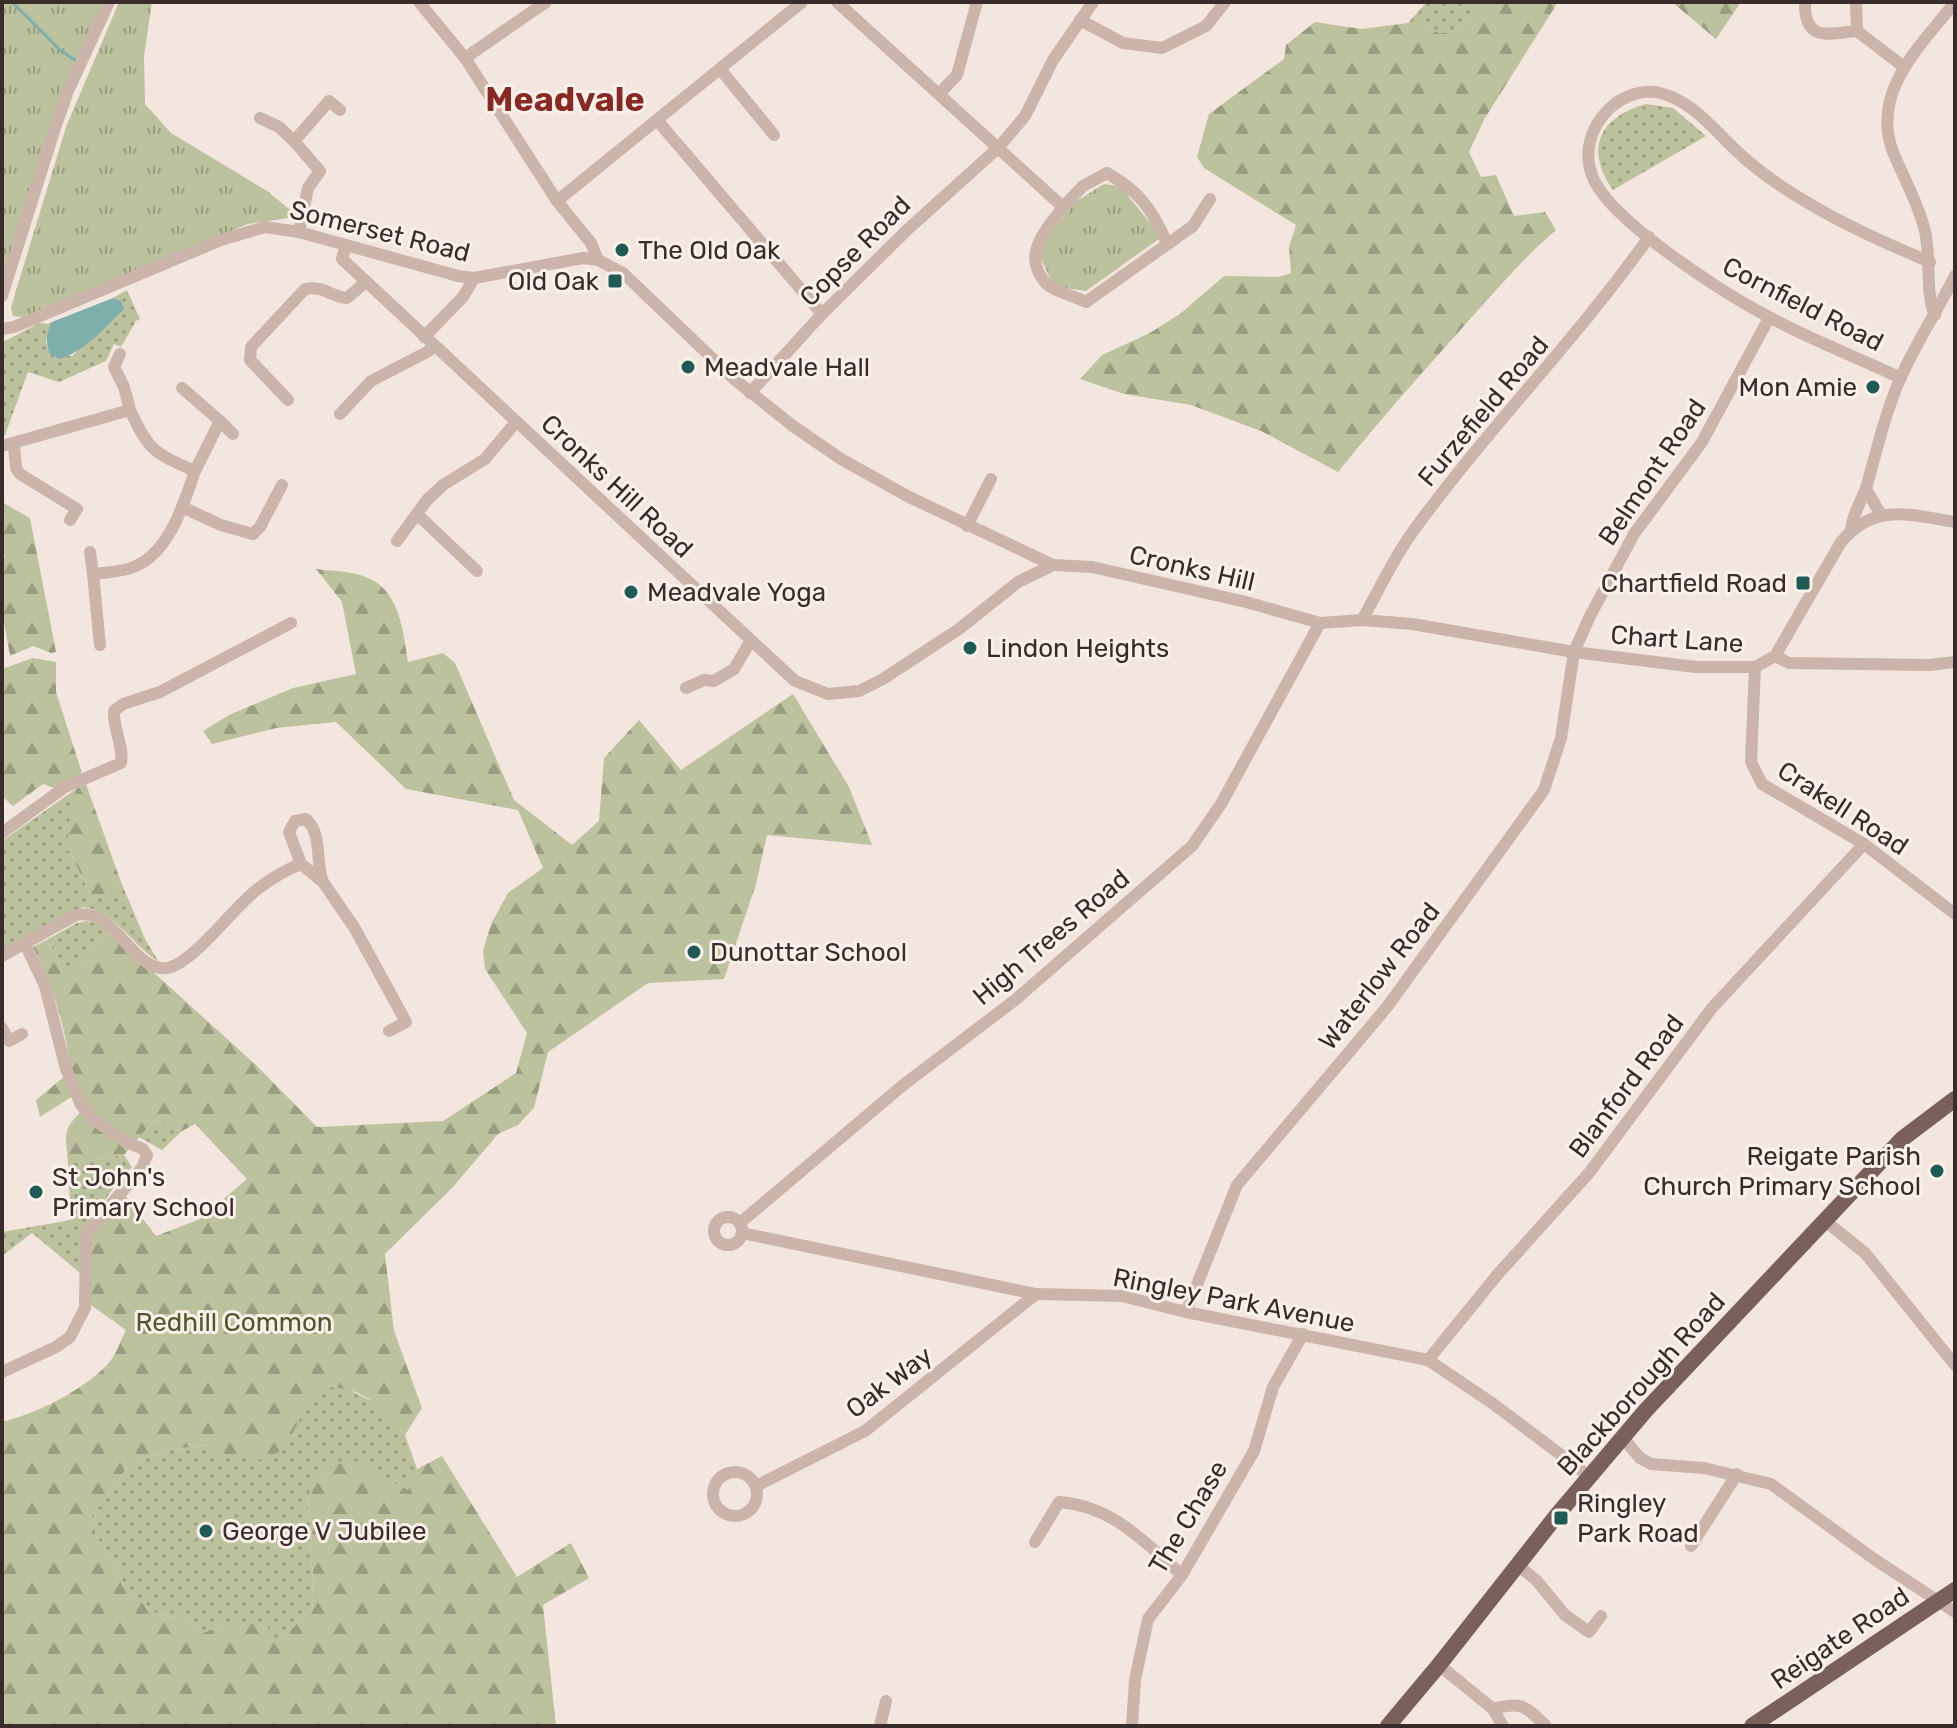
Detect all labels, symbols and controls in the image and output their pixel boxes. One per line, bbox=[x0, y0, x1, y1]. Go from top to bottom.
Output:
district label: Meadvale bbox=[485, 79, 645, 120]
street label: Copse Road bbox=[794, 190, 917, 313]
street label: Somerset Road bbox=[287, 194, 473, 269]
place label: The Old Oak bbox=[638, 235, 781, 266]
marker: The Old Oak bbox=[613, 241, 631, 259]
street label: Cornfield Road bbox=[1717, 251, 1888, 358]
place label: Old Oak bbox=[508, 266, 600, 297]
marker: Old Oak bbox=[606, 272, 624, 290]
street label: Furzefield Road bbox=[1412, 330, 1555, 493]
place label: Meadvale Hall bbox=[704, 352, 870, 383]
marker: Meadvale Hall bbox=[679, 358, 697, 376]
place label: Mon Amie bbox=[1739, 372, 1857, 403]
marker: Mon Amie bbox=[1864, 378, 1882, 396]
street label: Belmont Road bbox=[1592, 393, 1713, 551]
street label: Cronks Hill Road bbox=[534, 408, 699, 565]
street label: Cronks Hill bbox=[1126, 539, 1258, 598]
place label: Chartfield Road bbox=[1601, 568, 1787, 599]
marker: Chartfield Road bbox=[1794, 574, 1812, 592]
place label: Meadvale Yoga bbox=[647, 577, 826, 608]
marker: Meadvale Yoga bbox=[622, 583, 640, 601]
street label: Chart Lane bbox=[1609, 619, 1745, 660]
place label: Lindon Heights bbox=[986, 633, 1169, 664]
marker: Lindon Heights bbox=[961, 639, 979, 657]
street label: Crakell Road bbox=[1772, 755, 1914, 862]
street label: High Trees Road bbox=[967, 863, 1136, 1012]
street label: Waterlow Road bbox=[1312, 897, 1446, 1056]
place label: Dunottar School bbox=[710, 937, 907, 968]
marker: Dunottar School bbox=[685, 943, 703, 961]
street label: Blanford Road bbox=[1562, 1009, 1690, 1164]
place label: Reigate Parish Church Primary School bbox=[1643, 1141, 1921, 1202]
place label: St John's Primary School bbox=[52, 1162, 235, 1223]
marker: Reigate Parish Church Primary School bbox=[1928, 1162, 1946, 1180]
marker: St John's Primary School bbox=[27, 1183, 45, 1201]
street label: Ringley Park Avenue bbox=[1110, 1262, 1357, 1339]
street label: Blackborough Road bbox=[1551, 1286, 1732, 1482]
park label: Redhill Common bbox=[135, 1307, 333, 1338]
street label: Oak Way bbox=[840, 1340, 938, 1425]
street label: The Chase bbox=[1143, 1455, 1234, 1580]
place label: Ringley Park Road bbox=[1577, 1488, 1699, 1549]
marker: Ringley Park Road bbox=[1552, 1509, 1570, 1527]
place label: George V Jubilee bbox=[222, 1516, 426, 1547]
marker: George V Jubilee bbox=[197, 1522, 215, 1540]
street label: Reigate Road bbox=[1765, 1581, 1915, 1696]

